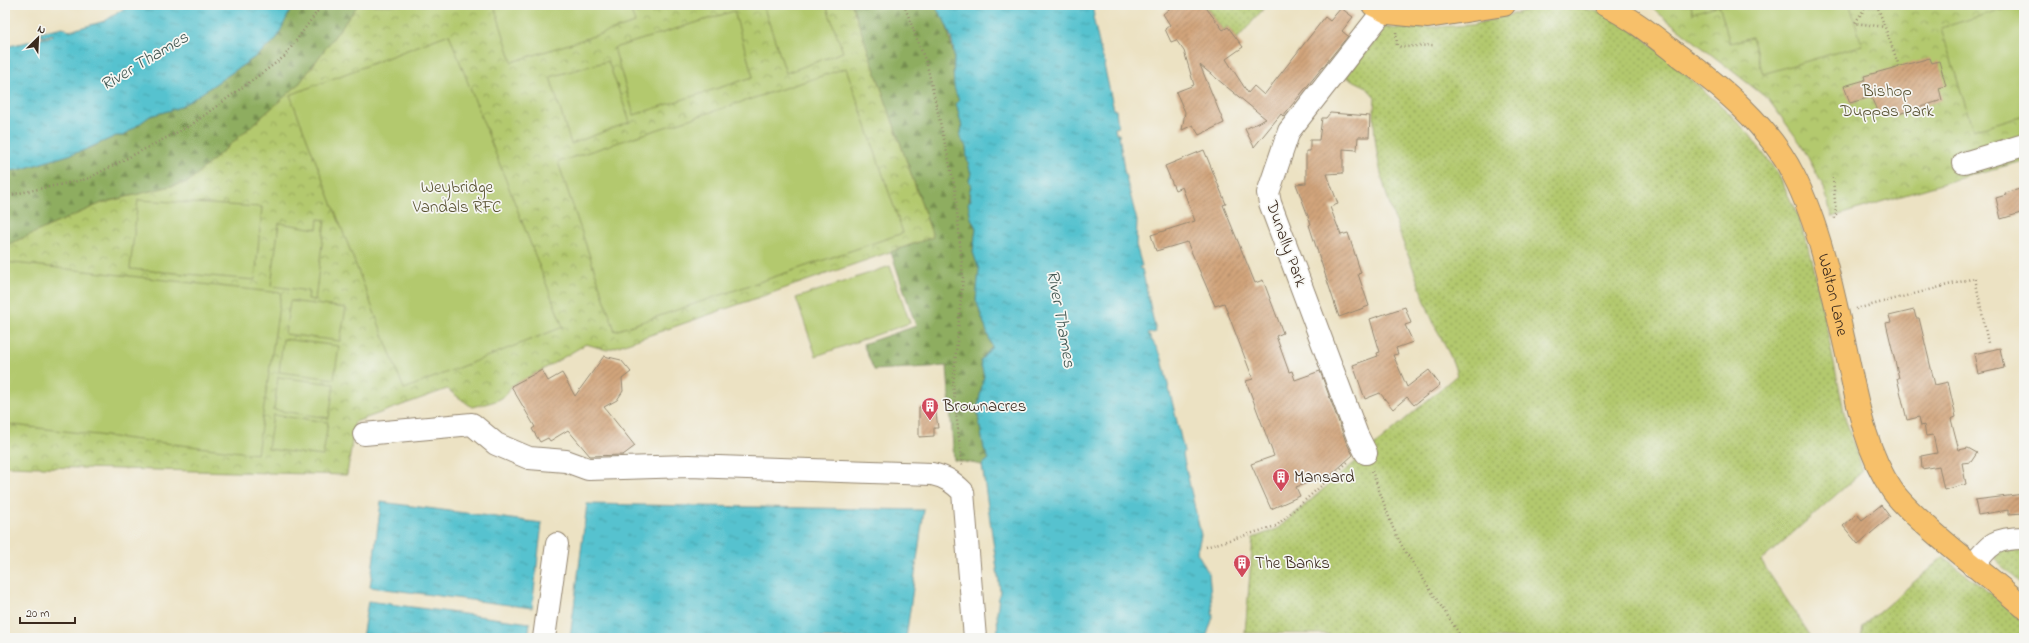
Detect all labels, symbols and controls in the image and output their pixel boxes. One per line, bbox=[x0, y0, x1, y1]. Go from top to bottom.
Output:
north arrow bbox=[18, 18, 58, 58]
text: N bbox=[35, 21, 48, 39]
water label: River Thames bbox=[96, 25, 195, 99]
park label: Bishop Duppas Park bbox=[1839, 79, 1934, 124]
park label: Weybridge Vandals RFC bbox=[412, 175, 501, 220]
street label: Dunally Park bbox=[1258, 197, 1313, 291]
street label: Walton Lane bbox=[1811, 251, 1855, 339]
water label: River Thames bbox=[1039, 268, 1082, 371]
place label: Brownacres bbox=[942, 394, 1026, 419]
building icon: Brownacres bbox=[920, 396, 940, 421]
place label: Mansard bbox=[1294, 465, 1355, 490]
building icon: Mansard bbox=[1271, 467, 1291, 492]
place label: The Banks bbox=[1255, 551, 1330, 576]
building icon: The Banks bbox=[1232, 553, 1252, 578]
scale bar bbox=[20, 599, 75, 625]
text: 20 m bbox=[26, 605, 49, 623]

